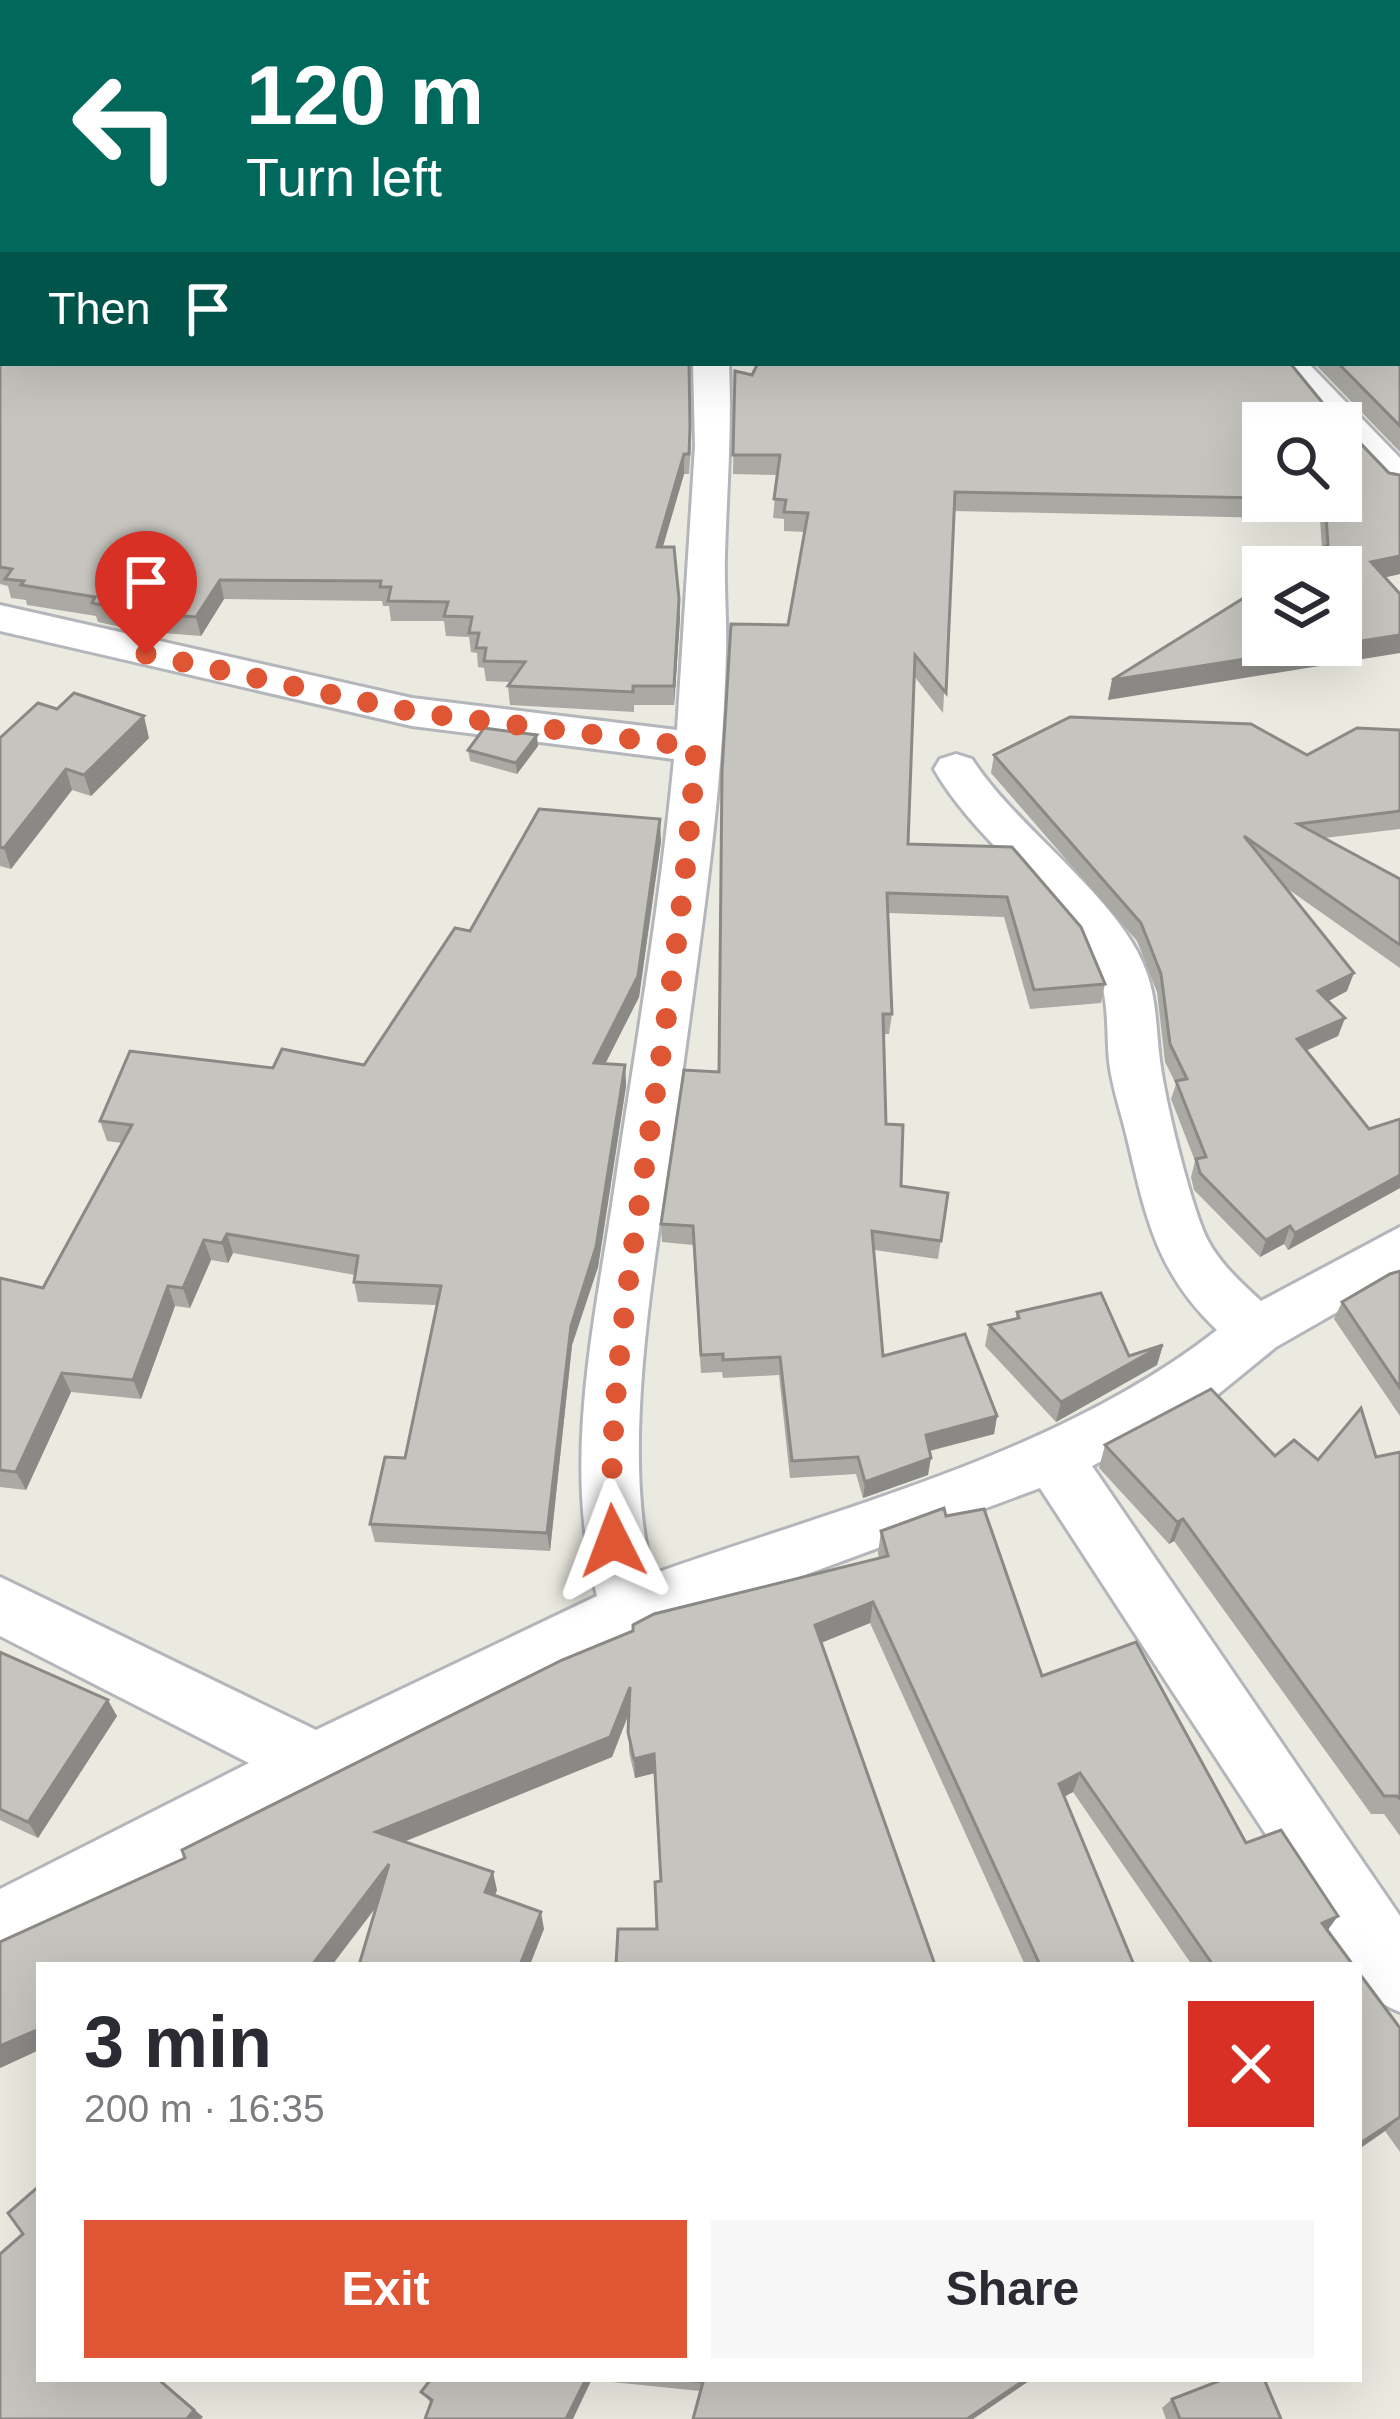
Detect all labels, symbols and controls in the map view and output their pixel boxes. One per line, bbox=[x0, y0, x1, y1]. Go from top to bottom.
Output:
icon: left bbox=[48, 48, 204, 204]
text: 120 m bbox=[246, 48, 484, 142]
text: Turn left bbox=[246, 147, 442, 207]
icon: arrive bbox=[175, 276, 241, 342]
text: Then bbox=[48, 283, 151, 334]
map controls bbox=[1242, 402, 1362, 666]
button: search bbox=[1242, 402, 1362, 522]
pin bbox=[95, 531, 197, 654]
button: layers bbox=[1242, 546, 1362, 666]
icon: arrive bbox=[113, 549, 179, 615]
position arrow bbox=[550, 1478, 676, 1604]
button: close bbox=[1188, 2001, 1314, 2127]
text: 3 min bbox=[84, 2002, 272, 2082]
text: 200 m · 16:35 bbox=[84, 2087, 325, 2130]
button: Exit bbox=[84, 2220, 687, 2358]
button: Share bbox=[711, 2220, 1314, 2358]

